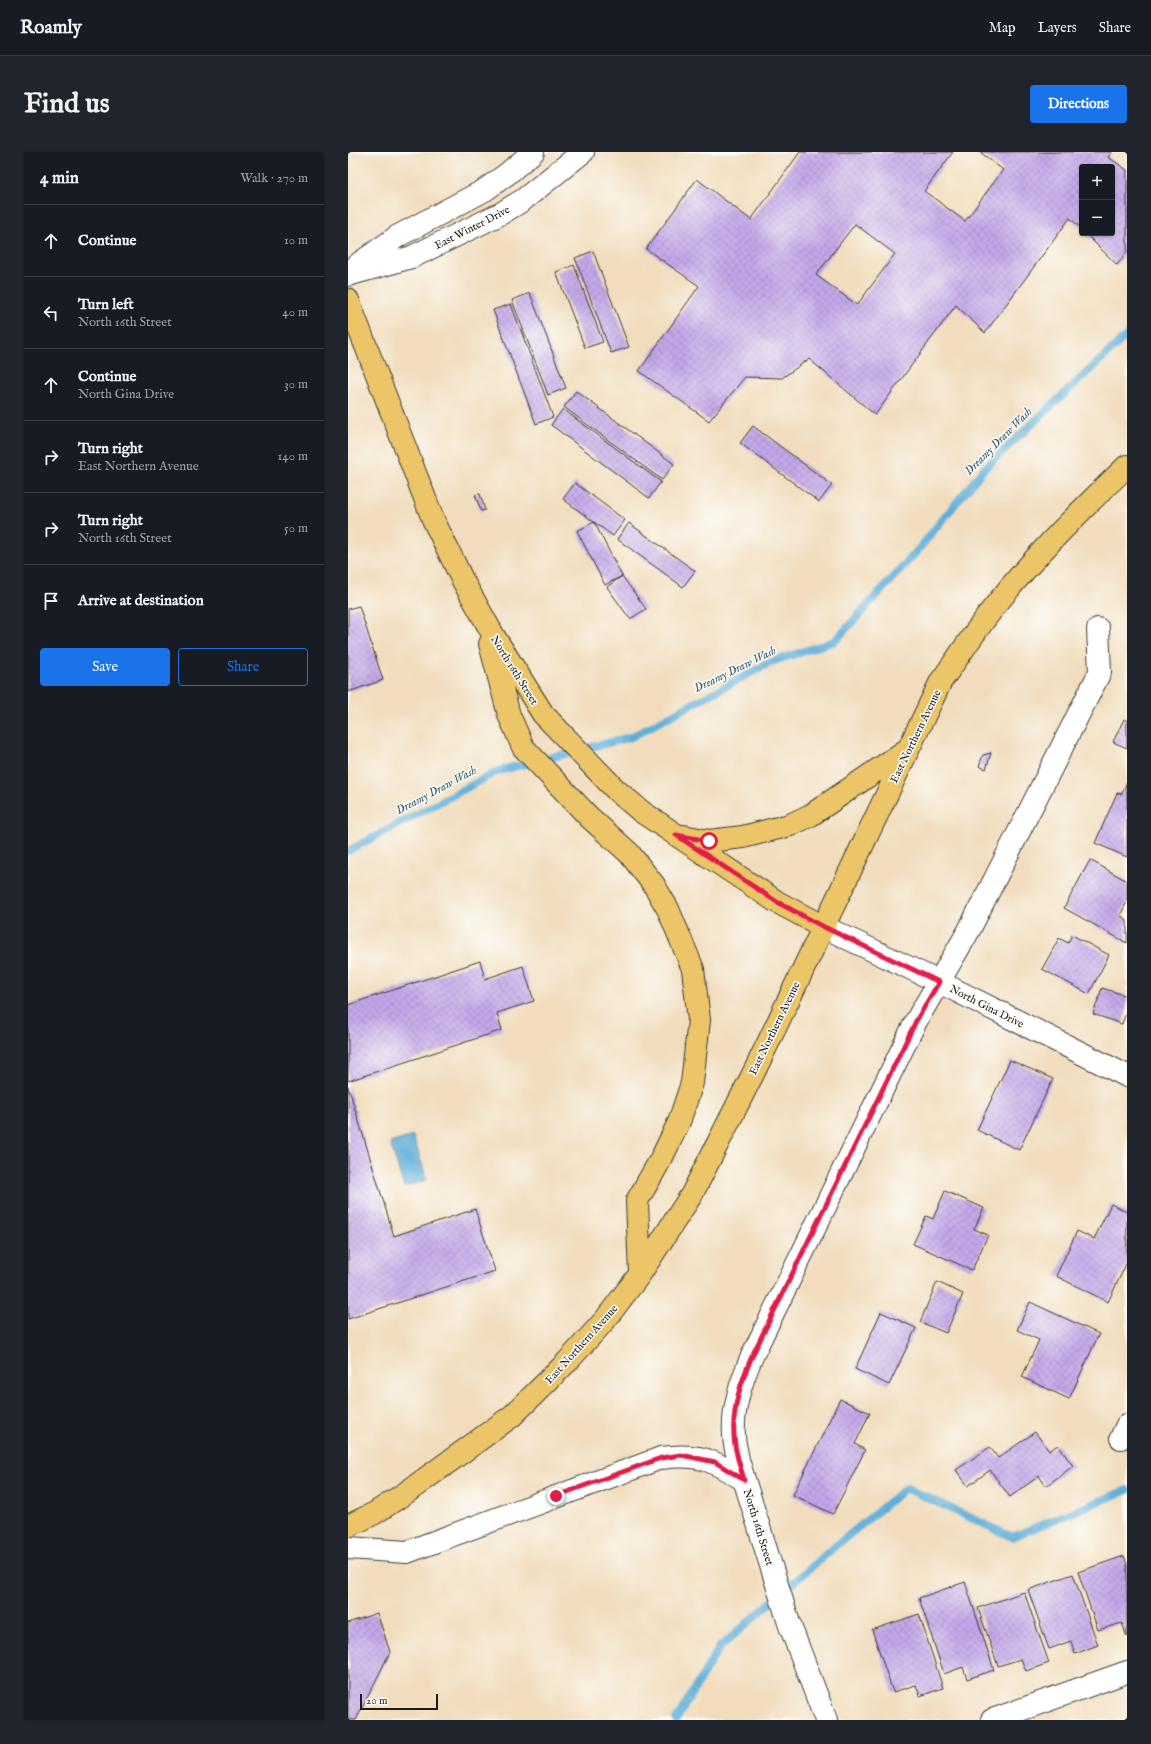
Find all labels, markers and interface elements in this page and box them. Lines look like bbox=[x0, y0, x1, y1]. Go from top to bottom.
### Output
text: Roamly bbox=[20, 16, 82, 40]
text: Map bbox=[989, 19, 1016, 37]
text: Layers bbox=[1038, 19, 1077, 37]
text: Share bbox=[1099, 19, 1131, 37]
button: Directions bbox=[1030, 85, 1127, 123]
text: Find us bbox=[24, 87, 110, 122]
map controls bbox=[1079, 164, 1115, 236]
button: + bbox=[1079, 164, 1115, 200]
text: 4 min bbox=[40, 168, 79, 189]
text: Walk · 270 m bbox=[240, 170, 308, 187]
button: − bbox=[1079, 200, 1115, 236]
street label: East Winter Drive bbox=[432, 203, 512, 253]
icon: ahead bbox=[40, 230, 62, 252]
text: Continue bbox=[78, 231, 136, 250]
text: 10 m bbox=[284, 232, 308, 249]
text: Turn left bbox=[78, 295, 134, 314]
icon: left bbox=[40, 302, 62, 324]
text: 40 m bbox=[282, 304, 308, 321]
text: North 16th Street bbox=[78, 314, 172, 331]
text: Continue bbox=[78, 367, 136, 386]
icon: ahead bbox=[40, 374, 62, 396]
text: 30 m bbox=[284, 376, 308, 393]
text: North Gina Drive bbox=[78, 386, 174, 403]
water label: Dreamy Draw Wash bbox=[961, 404, 1035, 478]
text: Turn right bbox=[78, 439, 143, 458]
icon: right bbox=[40, 446, 62, 468]
text: 140 m bbox=[278, 448, 308, 465]
text: East Northern Avenue bbox=[78, 458, 199, 475]
text: Turn right bbox=[78, 511, 143, 530]
icon: right bbox=[40, 518, 62, 540]
text: 50 m bbox=[284, 520, 308, 537]
text: North 16th Street bbox=[78, 530, 172, 547]
icon: arrive bbox=[40, 590, 62, 612]
text: Arrive at destination bbox=[78, 591, 204, 610]
street label: North 16th Street bbox=[487, 633, 541, 708]
water label: Dreamy Draw Wash bbox=[692, 643, 779, 696]
button: Save bbox=[40, 648, 170, 686]
button: Share bbox=[178, 648, 308, 686]
street label: East Northern Avenue bbox=[887, 687, 945, 785]
water label: Dreamy Draw Wash bbox=[393, 763, 479, 818]
route start bbox=[700, 832, 718, 850]
street label: East Northern Avenue bbox=[746, 979, 804, 1077]
street label: North Gina Drive bbox=[947, 982, 1026, 1032]
street label: East Northern Avenue bbox=[542, 1302, 621, 1387]
route end bbox=[547, 1487, 565, 1505]
street label: North 16th Street bbox=[740, 1487, 776, 1567]
scale bar bbox=[360, 1692, 438, 1711]
text: 20 m bbox=[366, 1694, 387, 1708]

